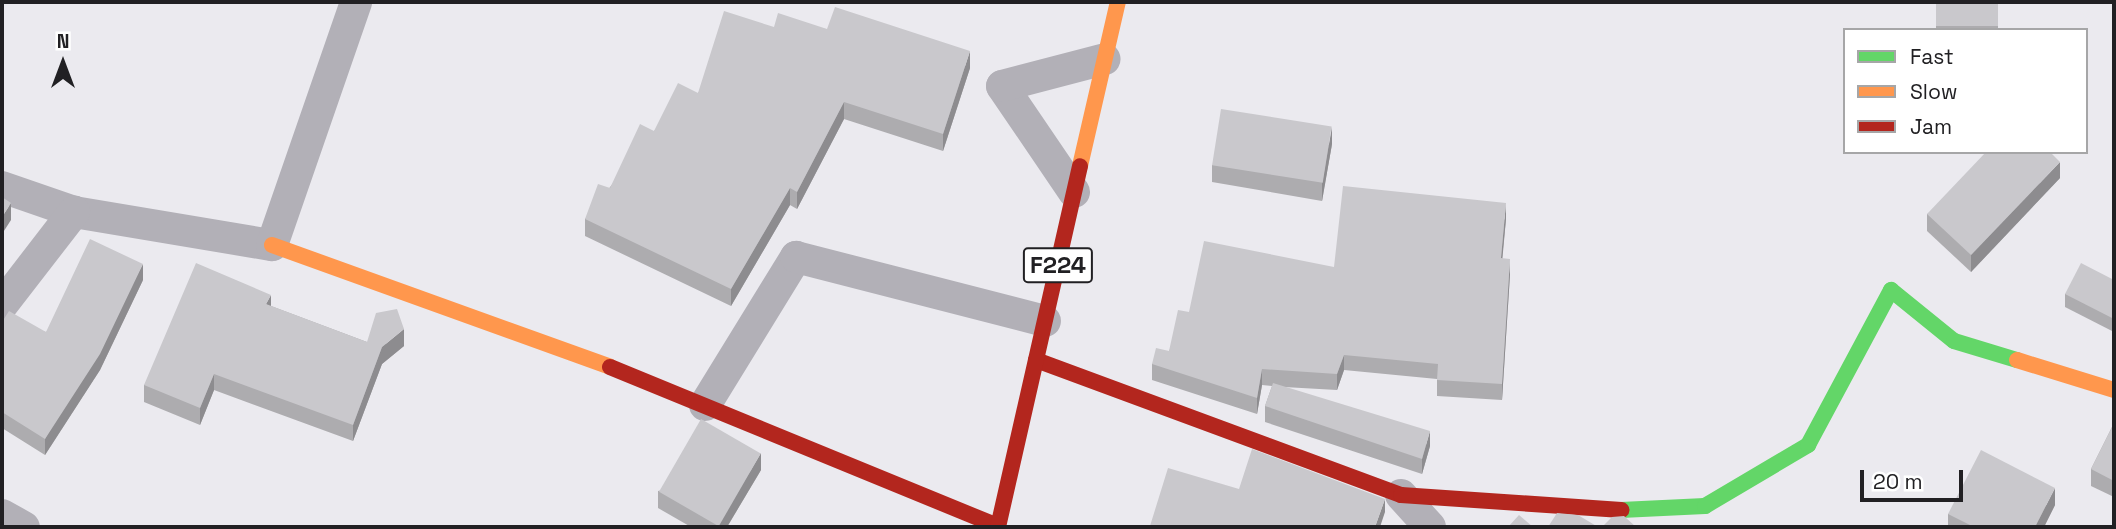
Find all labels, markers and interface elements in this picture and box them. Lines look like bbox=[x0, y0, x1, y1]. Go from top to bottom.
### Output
north arrow bbox=[28, 28, 98, 98]
legend bbox=[1843, 28, 2088, 154]
text: N bbox=[57, 29, 69, 54]
text: Fast bbox=[1910, 43, 1954, 70]
text: Slow bbox=[1910, 78, 1958, 105]
text: Jam bbox=[1910, 113, 1952, 140]
road number: F224 bbox=[1021, 244, 1095, 286]
scale bar bbox=[1864, 456, 1967, 500]
text: 20 m bbox=[1873, 468, 1923, 495]

